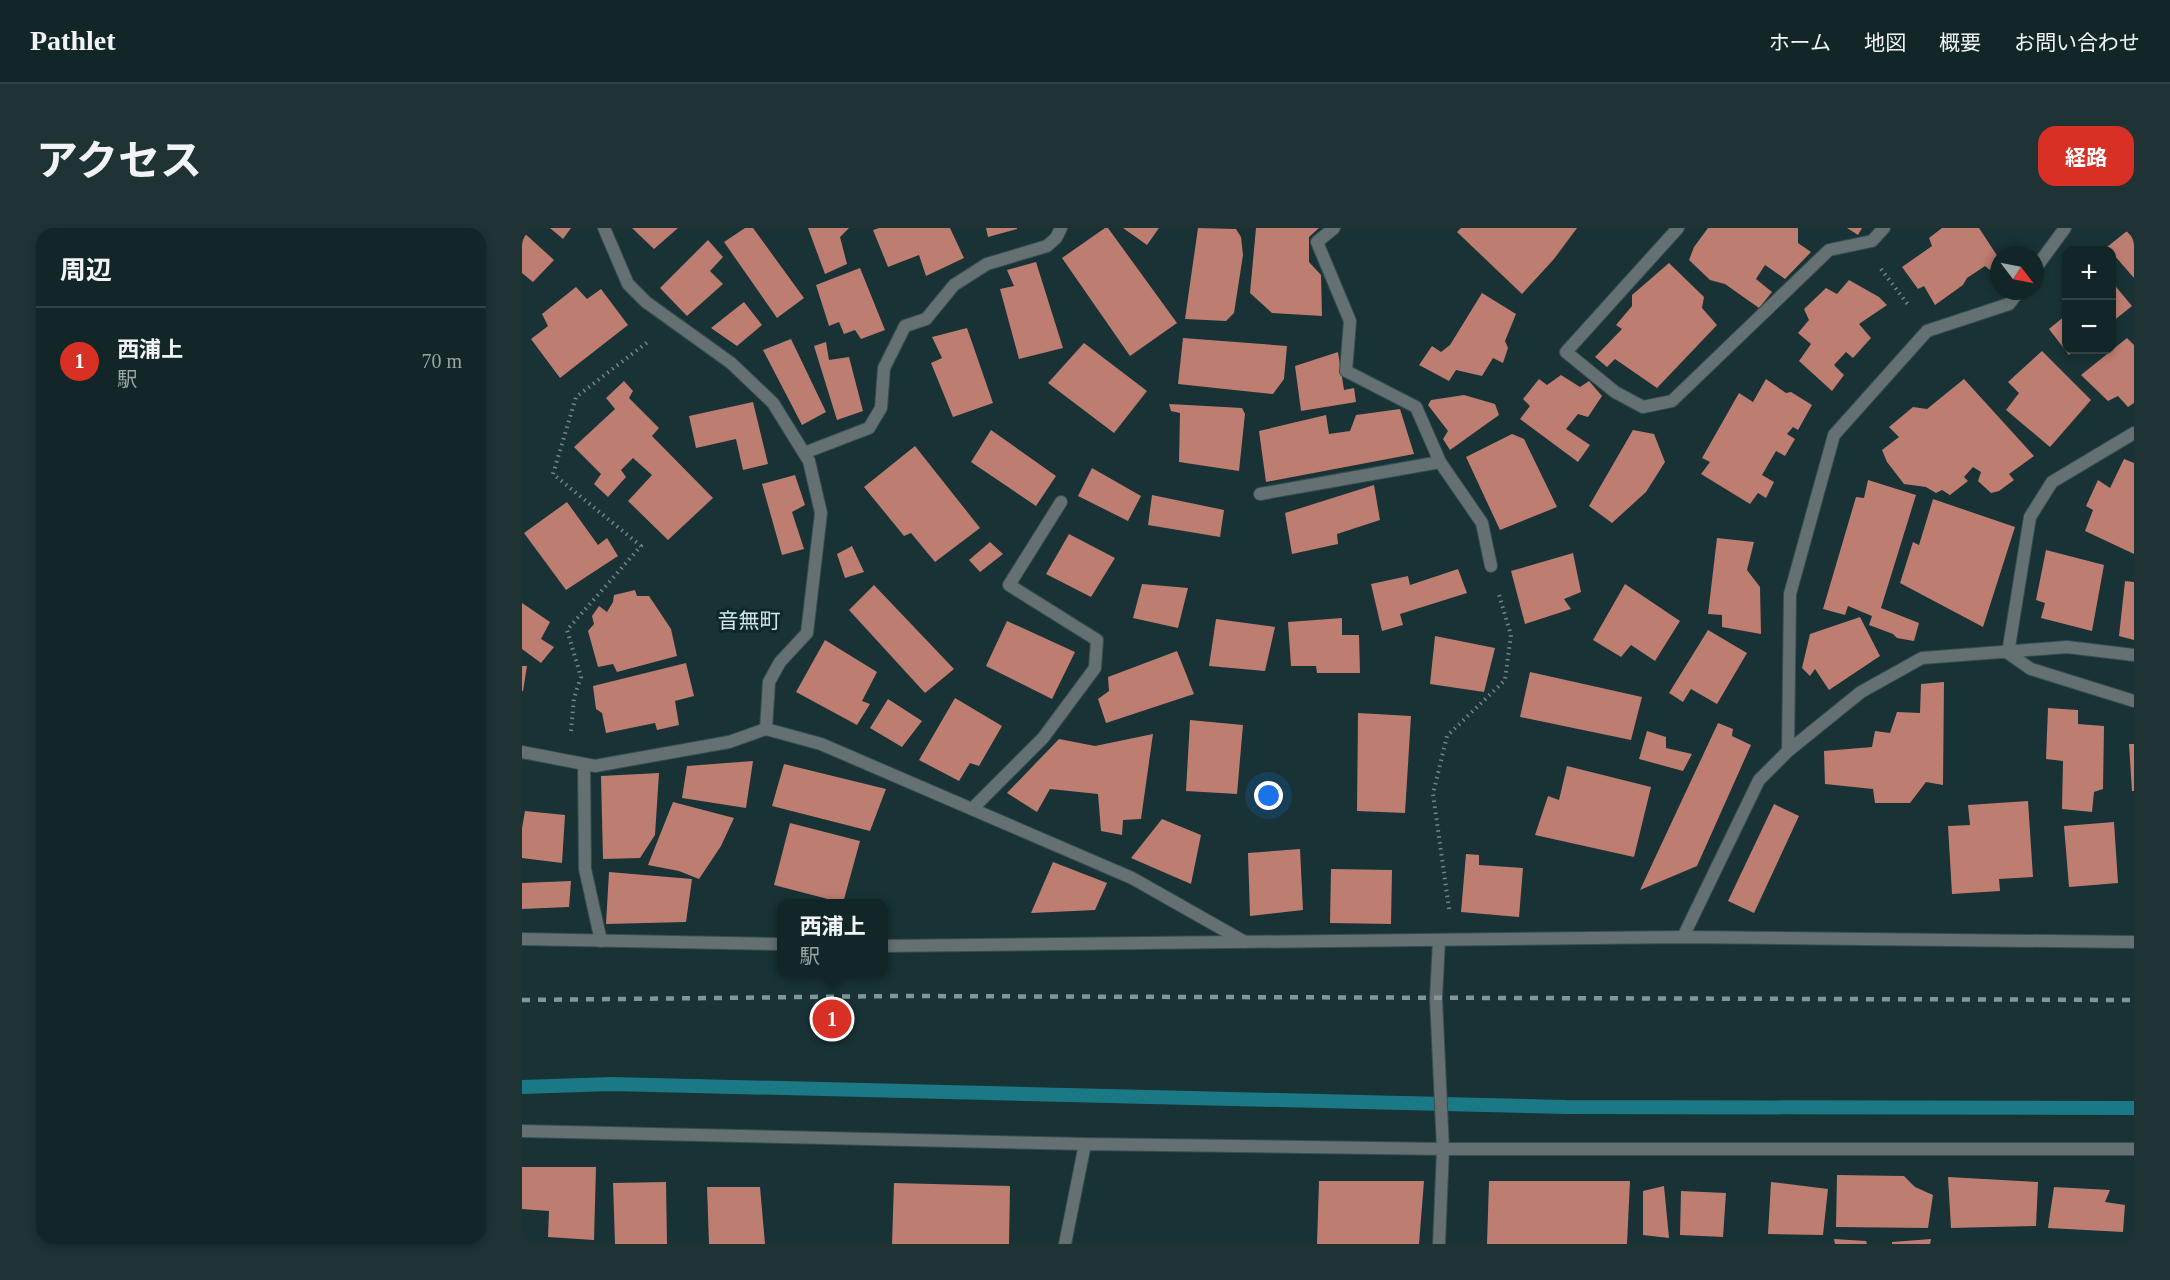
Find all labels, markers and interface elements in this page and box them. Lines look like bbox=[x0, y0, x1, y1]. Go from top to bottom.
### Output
text: Pathlet bbox=[30, 25, 116, 56]
text: ホーム bbox=[1769, 31, 1831, 55]
text: 地図 bbox=[1864, 31, 1906, 55]
text: 概要 bbox=[1939, 31, 1981, 55]
text: お問い合わせ bbox=[2014, 31, 2140, 55]
button: 経路 bbox=[2038, 126, 2134, 186]
text: アクセス bbox=[36, 138, 202, 184]
north arrow bbox=[1990, 246, 2044, 300]
map controls bbox=[2062, 246, 2116, 354]
button: + bbox=[2062, 246, 2116, 300]
text: 周辺 bbox=[60, 256, 112, 285]
button: − bbox=[2062, 300, 2116, 354]
text: 西浦上 bbox=[117, 337, 183, 362]
text: 1 bbox=[75, 350, 85, 372]
text: 70 m bbox=[421, 350, 462, 372]
text: 駅 bbox=[117, 368, 137, 390]
district label: 音無町 bbox=[718, 609, 781, 633]
your location bbox=[1254, 781, 1283, 810]
popup bbox=[777, 899, 888, 977]
text: 西浦上 bbox=[799, 914, 866, 939]
text: 駅 bbox=[799, 945, 819, 967]
pin: 1 bbox=[812, 996, 852, 1042]

